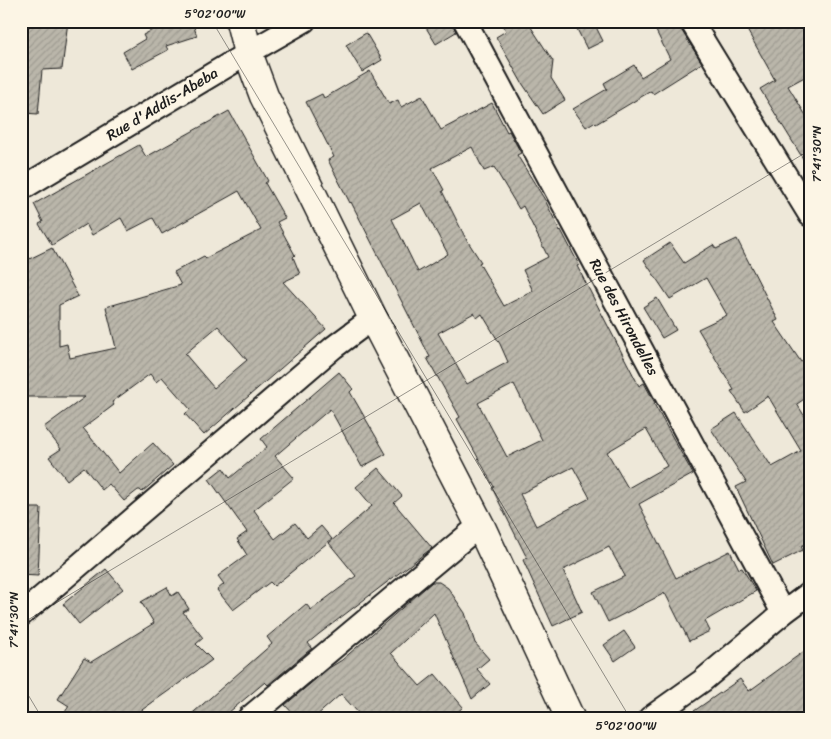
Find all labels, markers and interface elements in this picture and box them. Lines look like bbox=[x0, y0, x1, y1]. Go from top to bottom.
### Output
text: 5°02'00"W bbox=[185, 3, 246, 25]
street label: Rue d'Addis-Abeba bbox=[101, 60, 224, 148]
text: 7°41'30"N bbox=[806, 125, 828, 182]
street label: Rue des Hirondelles bbox=[582, 254, 666, 380]
text: 7°41'30"N bbox=[3, 591, 25, 648]
text: 5°02'00"W bbox=[596, 715, 657, 737]

